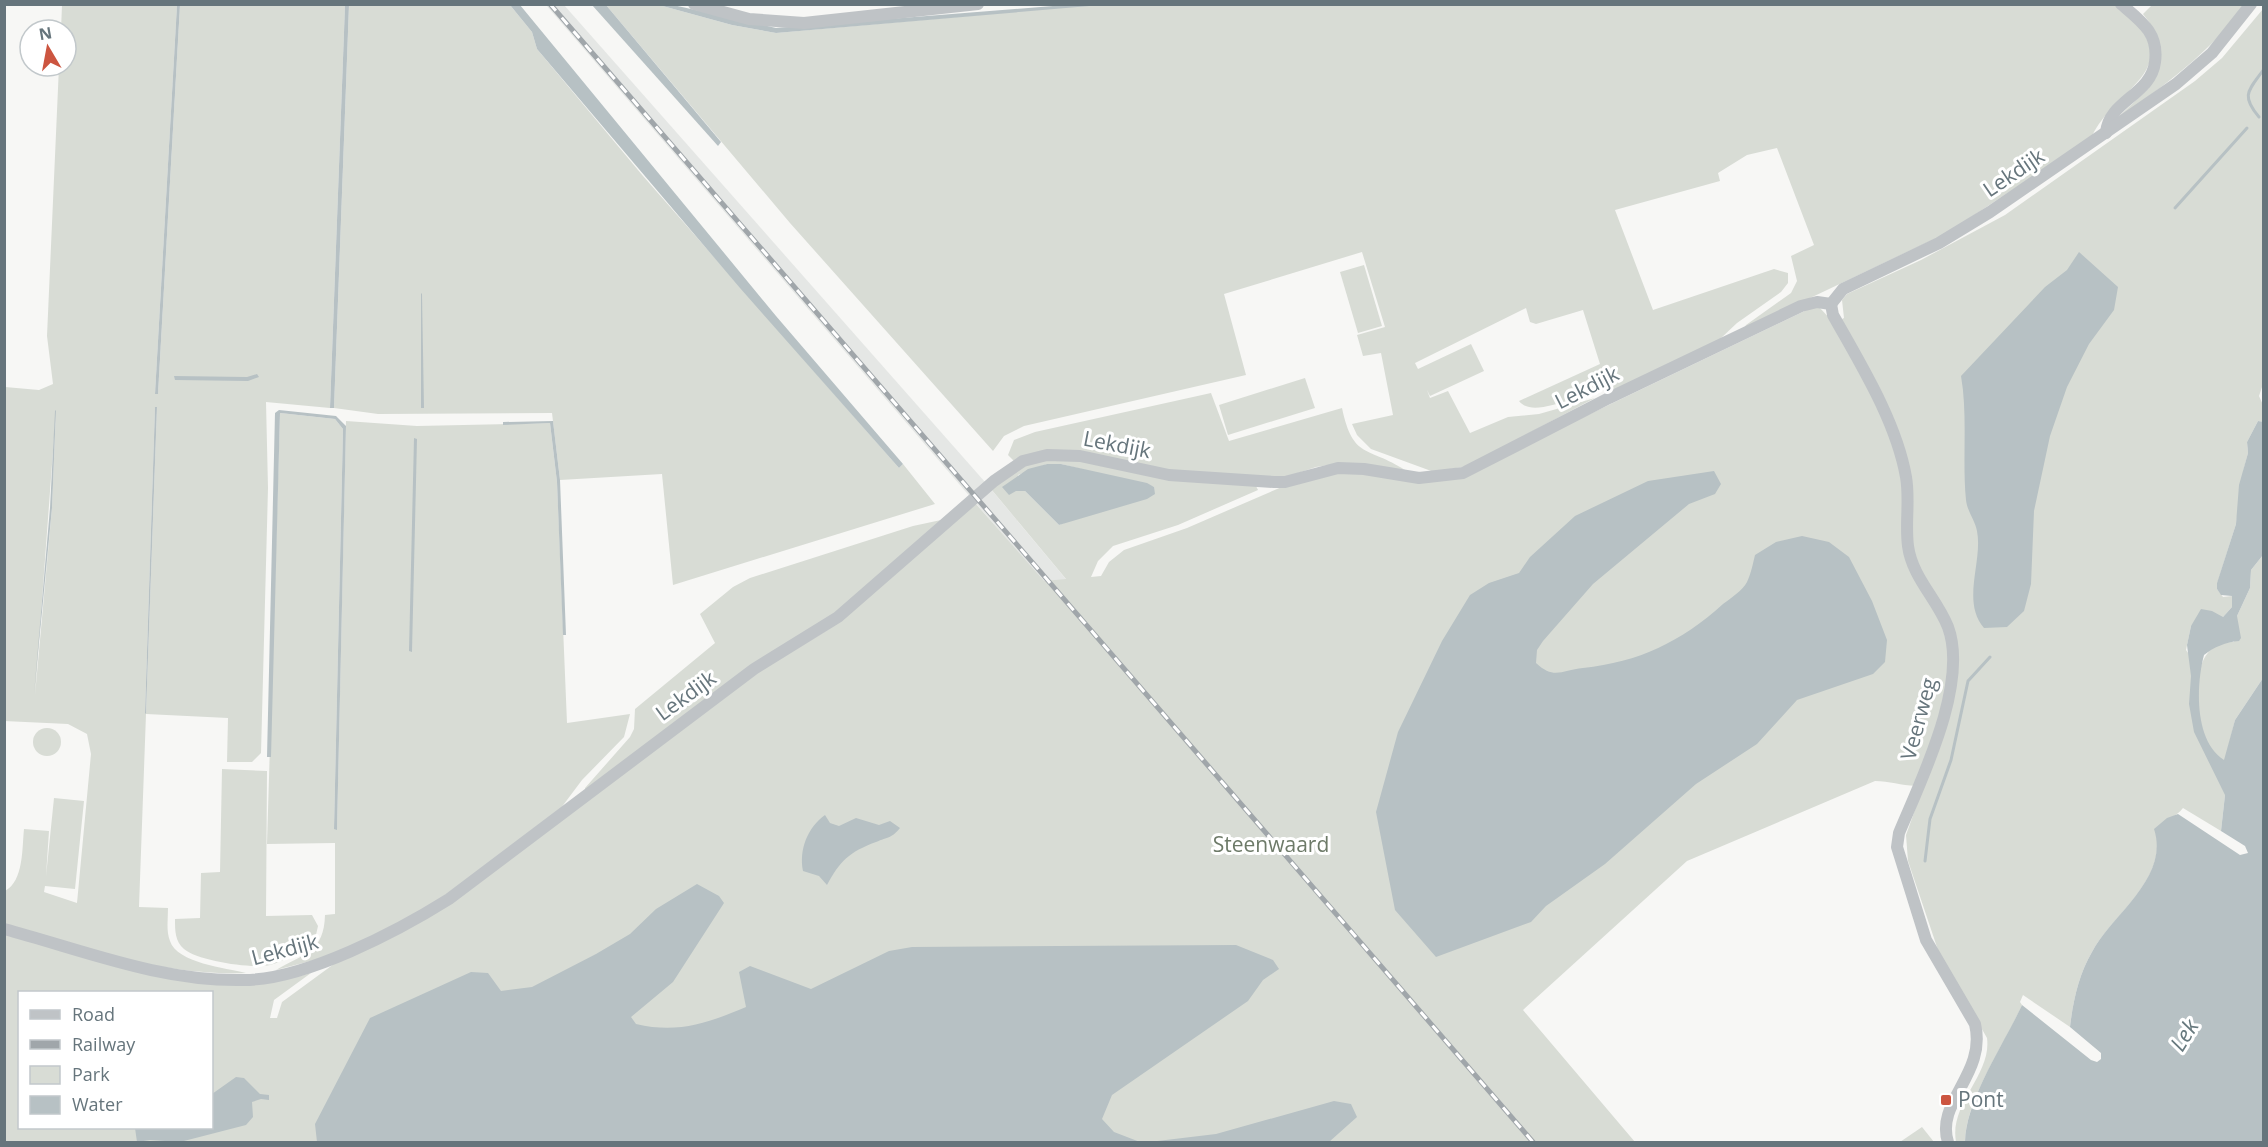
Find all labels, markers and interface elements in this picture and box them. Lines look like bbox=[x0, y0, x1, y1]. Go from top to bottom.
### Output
north arrow bbox=[18, 18, 78, 78]
text: N bbox=[37, 21, 54, 45]
street label: Lekdijk bbox=[1977, 141, 2050, 203]
street label: Lekdijk bbox=[1550, 359, 1623, 415]
street label: Lekdijk bbox=[1081, 424, 1153, 464]
street label: Lekdijk bbox=[650, 664, 721, 727]
street label: Veerweg bbox=[1894, 674, 1942, 763]
park label: Steenwaard bbox=[1213, 830, 1329, 858]
street label: Lekdijk bbox=[248, 927, 321, 971]
legend bbox=[18, 991, 213, 1129]
text: Road bbox=[72, 1002, 115, 1026]
water label: Lek bbox=[2162, 1012, 2205, 1056]
text: Railway bbox=[72, 1032, 136, 1056]
text: Park bbox=[72, 1062, 110, 1086]
place label: Pont bbox=[1958, 1085, 2004, 1113]
text: Water bbox=[72, 1092, 123, 1116]
marker: Pont bbox=[1939, 1093, 1953, 1107]

